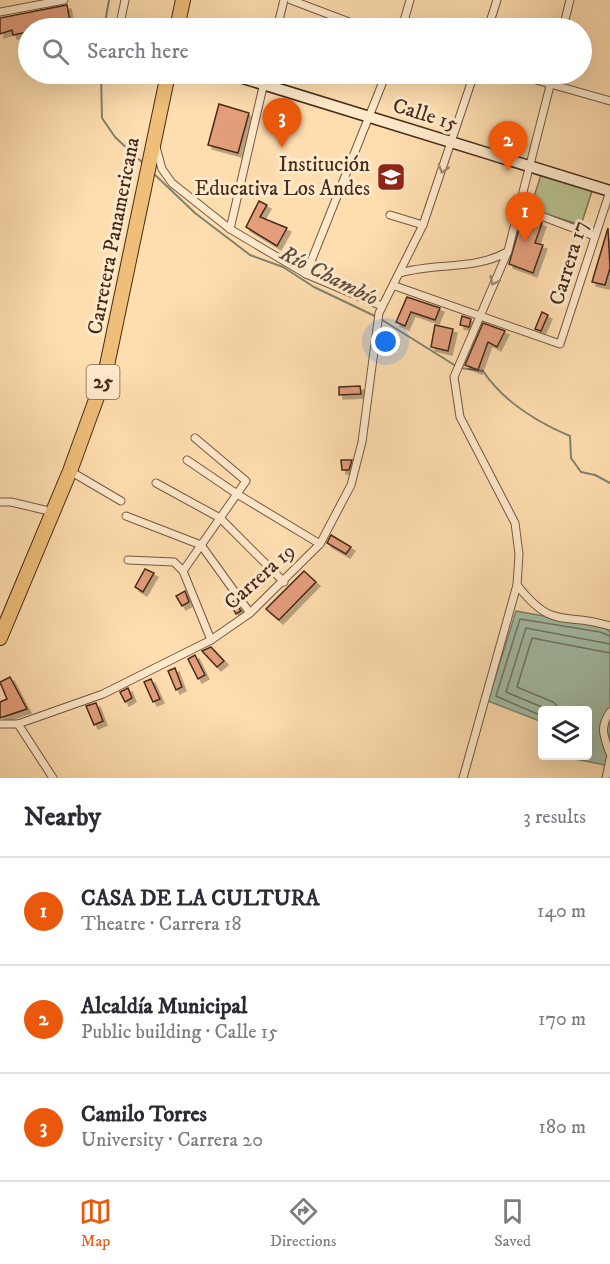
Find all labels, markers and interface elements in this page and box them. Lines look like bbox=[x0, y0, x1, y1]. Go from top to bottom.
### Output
search box bbox=[18, 18, 592, 84]
icon: search bbox=[39, 35, 72, 68]
text: Search here bbox=[87, 38, 189, 65]
street label: Calle 15 bbox=[389, 93, 461, 137]
pin: 3 bbox=[262, 98, 302, 148]
pin: 2 bbox=[488, 122, 528, 171]
street label: Carretera Panamericana bbox=[82, 135, 146, 337]
place label: Institución Educativa Los Andes bbox=[194, 152, 370, 202]
school or university icon: Institución Educativa Los Andes bbox=[375, 161, 407, 193]
one-way arrow bbox=[438, 163, 450, 174]
pin: 1 bbox=[506, 192, 544, 242]
street label: Carrera 17 bbox=[544, 217, 594, 309]
water label: Río Chambío bbox=[274, 239, 383, 312]
one-way arrow bbox=[490, 274, 502, 285]
your location bbox=[371, 327, 400, 356]
road number: 25 bbox=[86, 365, 120, 399]
street label: Carrera 19 bbox=[219, 538, 301, 616]
map controls bbox=[538, 706, 592, 760]
button: layers bbox=[538, 706, 592, 760]
text: Nearby bbox=[24, 801, 101, 834]
text: 3 results bbox=[523, 805, 586, 830]
text: CASA DE LA CULTURA bbox=[81, 885, 319, 912]
text: 1 bbox=[40, 899, 47, 924]
text: 140 m bbox=[537, 899, 586, 924]
text: Theatre · Carrera 18 bbox=[81, 912, 241, 937]
text: Alcaldía Municipal bbox=[81, 993, 247, 1020]
text: 2 bbox=[39, 1007, 48, 1032]
text: 170 m bbox=[538, 1007, 586, 1032]
text: Public building · Calle 15 bbox=[81, 1020, 278, 1045]
text: Camilo Torres bbox=[81, 1101, 207, 1128]
text: 3 bbox=[40, 1115, 47, 1140]
text: 180 m bbox=[539, 1115, 586, 1140]
text: University · Carrera 20 bbox=[81, 1128, 263, 1153]
tab: Map bbox=[79, 1195, 112, 1251]
tab: Directions bbox=[270, 1195, 336, 1251]
tab: Saved bbox=[494, 1195, 531, 1251]

